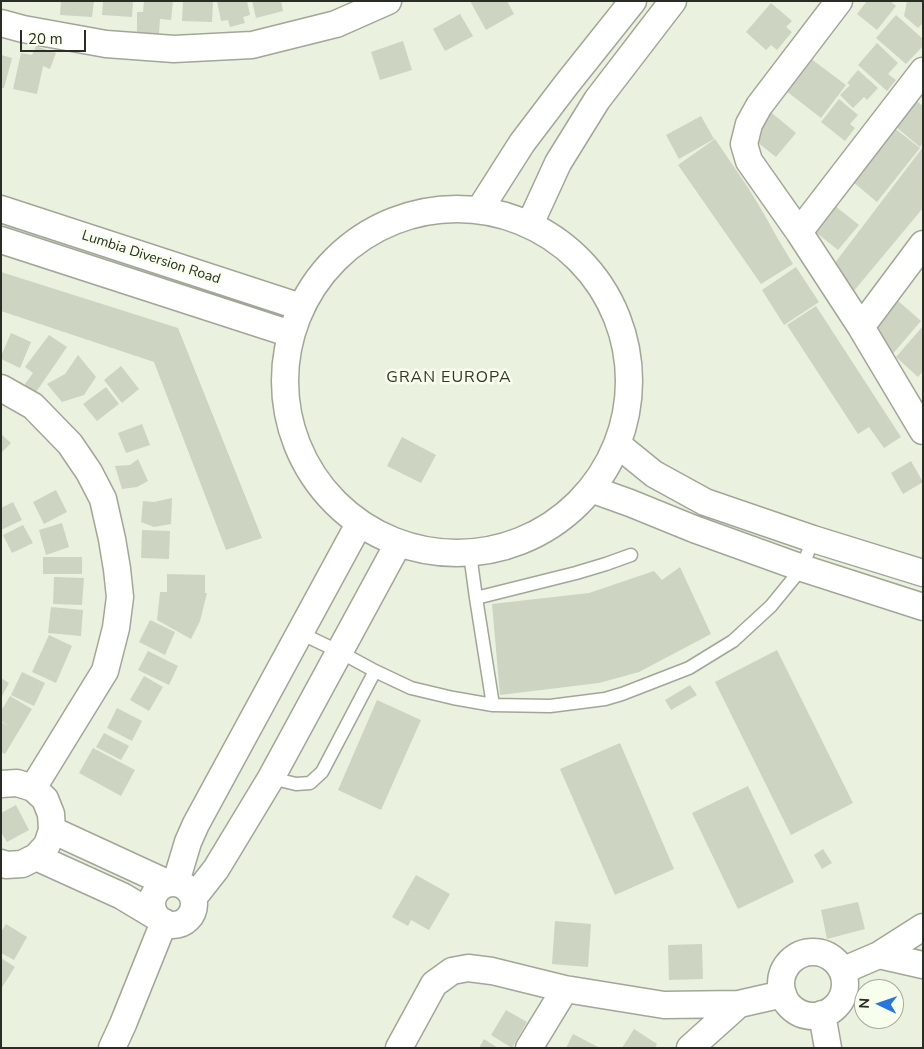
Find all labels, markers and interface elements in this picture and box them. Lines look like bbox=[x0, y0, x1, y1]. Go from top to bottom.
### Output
scale bar bbox=[22, 20, 89, 52]
text: 20 m bbox=[28, 29, 63, 49]
street label: Lumbia Diversion Road bbox=[80, 228, 222, 288]
district label: GRAN EUROPA bbox=[385, 368, 513, 388]
north arrow bbox=[854, 979, 904, 1029]
text: N bbox=[855, 998, 874, 1009]

